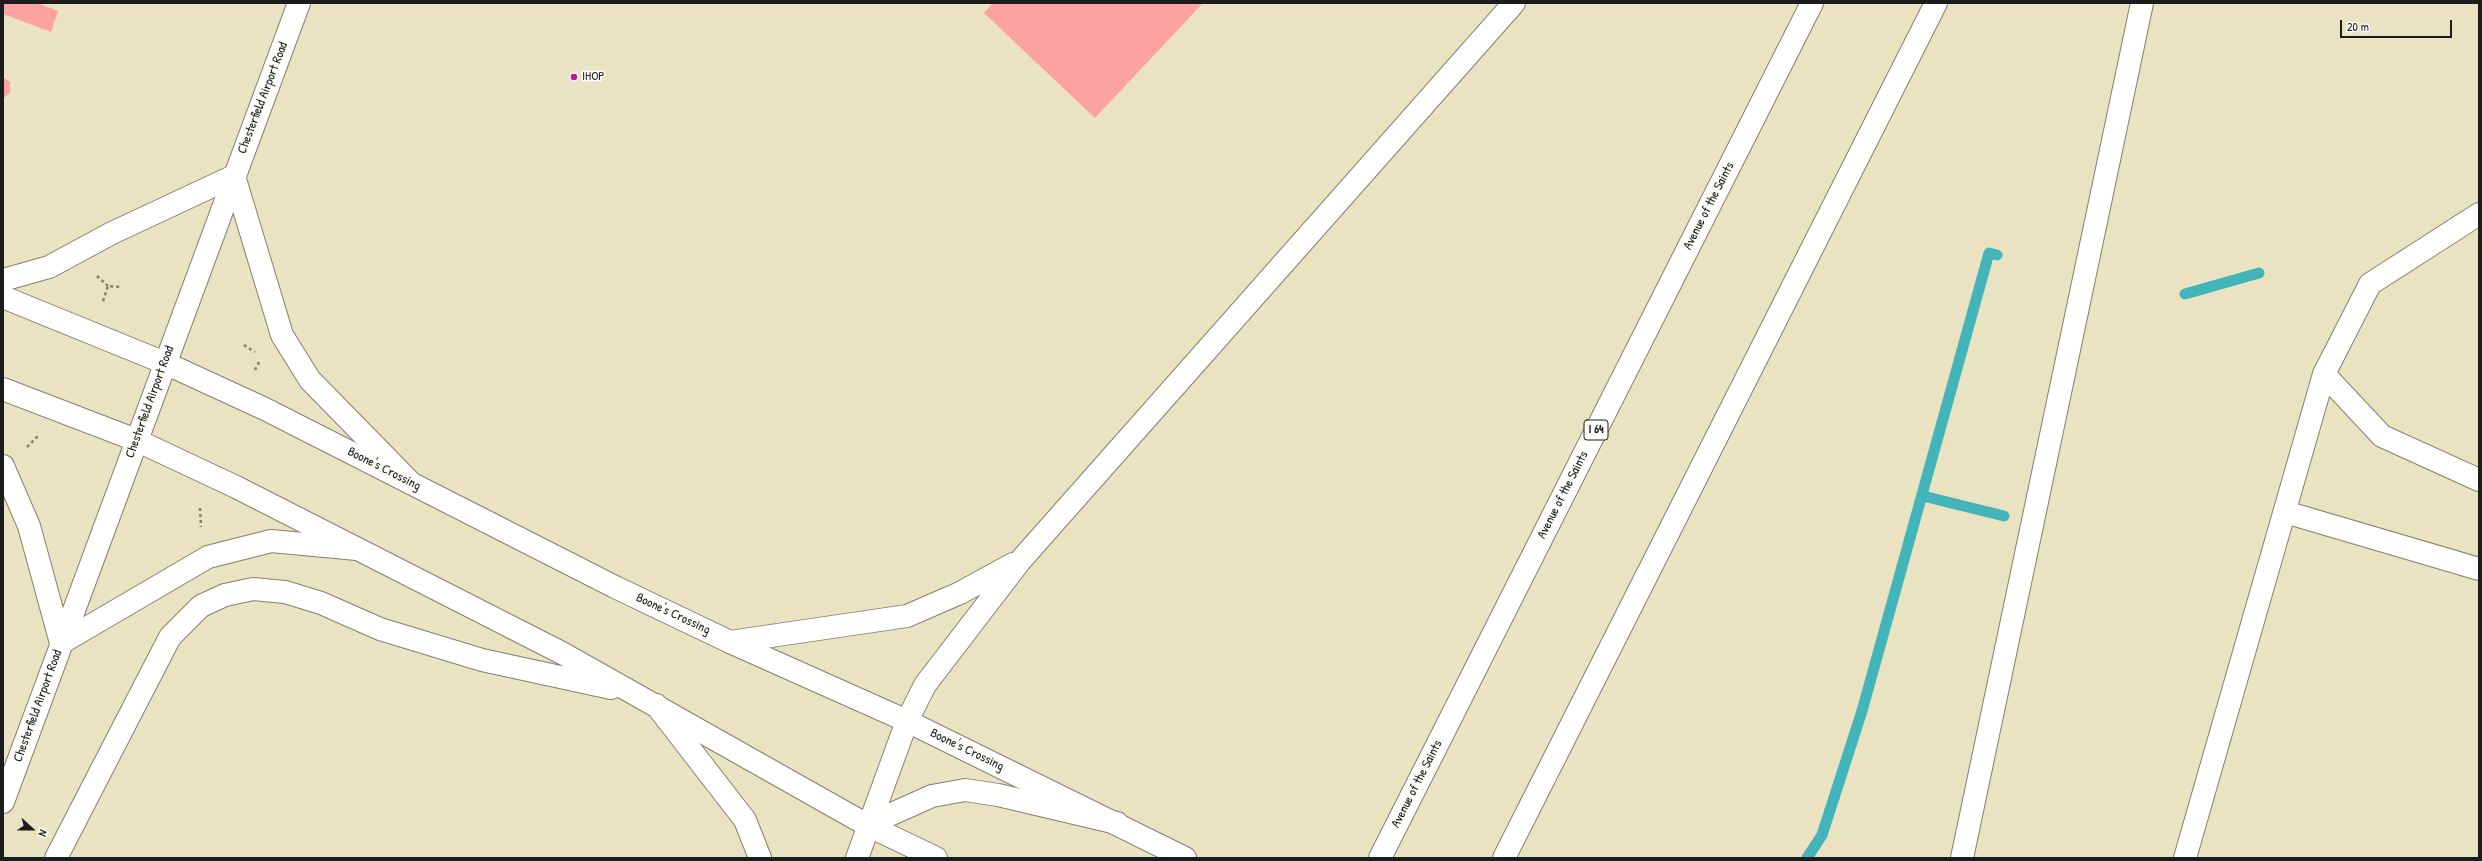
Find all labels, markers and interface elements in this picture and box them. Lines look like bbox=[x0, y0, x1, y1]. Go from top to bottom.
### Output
scale bar bbox=[2342, 12, 2454, 38]
text: 20 m bbox=[2347, 18, 2369, 35]
street label: Chesterfield Airport Road bbox=[235, 40, 291, 156]
place label: IHOP bbox=[582, 69, 605, 85]
marker: IHOP bbox=[569, 72, 579, 82]
street label: Avenue of the Saints bbox=[1680, 160, 1738, 252]
street label: Chesterfield Airport Road bbox=[122, 344, 178, 460]
road number: I 64 bbox=[1584, 420, 1608, 440]
street label: Boone's Crossing bbox=[345, 444, 423, 494]
street label: Avenue of the Saints bbox=[1534, 449, 1592, 541]
street label: Boone's Crossing bbox=[633, 590, 713, 638]
street label: Chesterfield Airport Road bbox=[10, 648, 66, 764]
street label: Boone's Crossing bbox=[928, 725, 1006, 775]
street label: Avenue of the Saints bbox=[1388, 738, 1446, 830]
north arrow bbox=[12, 809, 52, 849]
text: N bbox=[36, 828, 51, 839]

